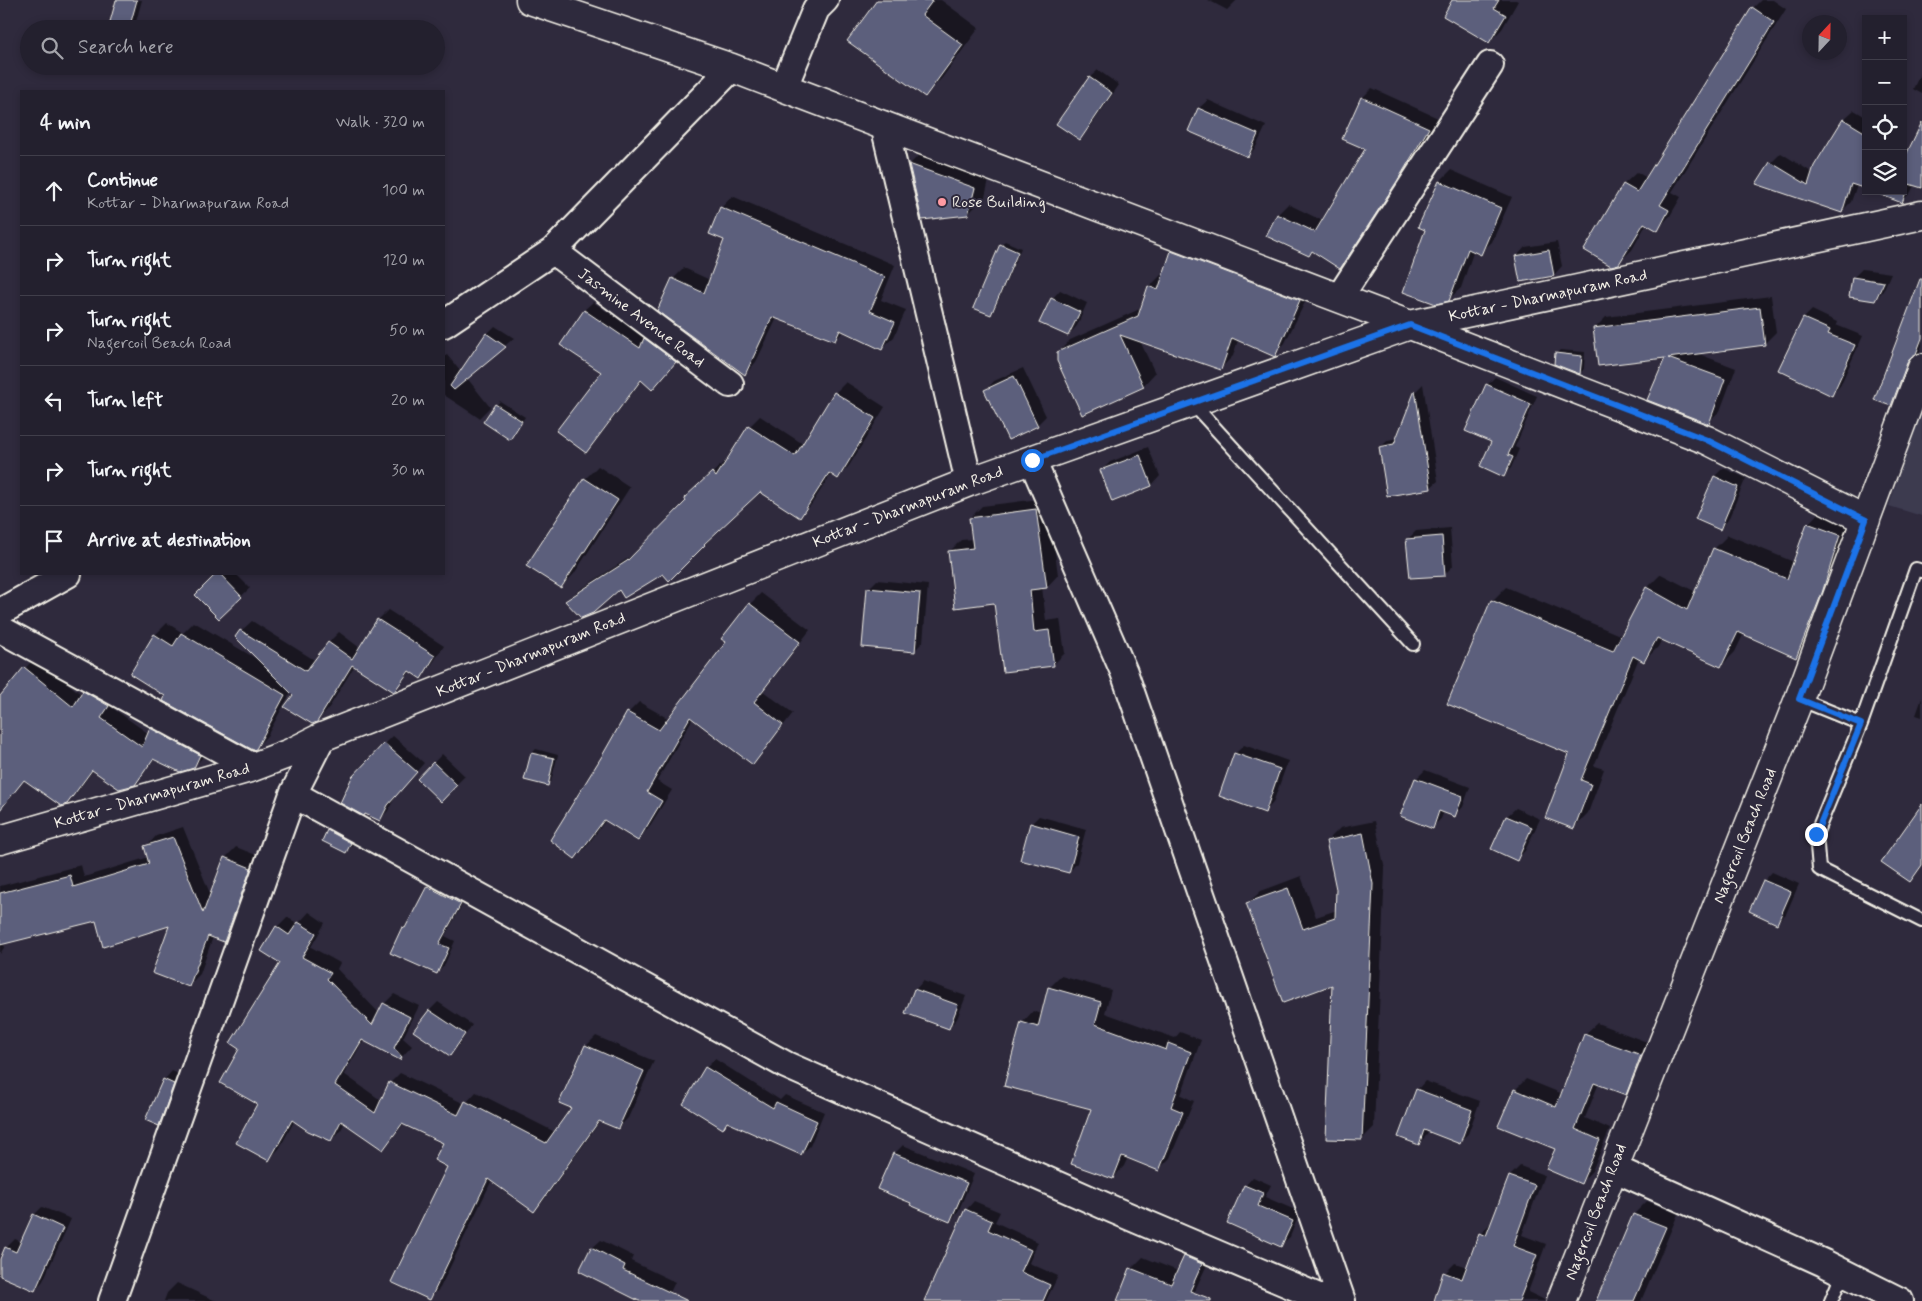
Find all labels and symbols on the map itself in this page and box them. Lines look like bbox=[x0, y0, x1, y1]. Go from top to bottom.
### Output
north arrow bbox=[1802, 15, 1847, 60]
place label: Rose Building bbox=[952, 192, 1046, 213]
marker: Rose Building bbox=[936, 196, 948, 208]
street label: Jasmine Avenue Road bbox=[573, 263, 709, 373]
street label: Kottar - Dharmapuram Road bbox=[1447, 265, 1649, 327]
route start bbox=[1021, 449, 1044, 472]
street label: Kottar - Dharmapuram Road bbox=[810, 461, 1006, 553]
street label: Kottar - Dharmapuram Road bbox=[433, 607, 629, 703]
street label: Kottar - Dharmapuram Road bbox=[52, 758, 252, 834]
street label: Nagercoil Beach Road bbox=[1708, 765, 1783, 907]
route end bbox=[1805, 823, 1828, 846]
street label: Nagercoil Beach Road bbox=[1560, 1141, 1633, 1283]

